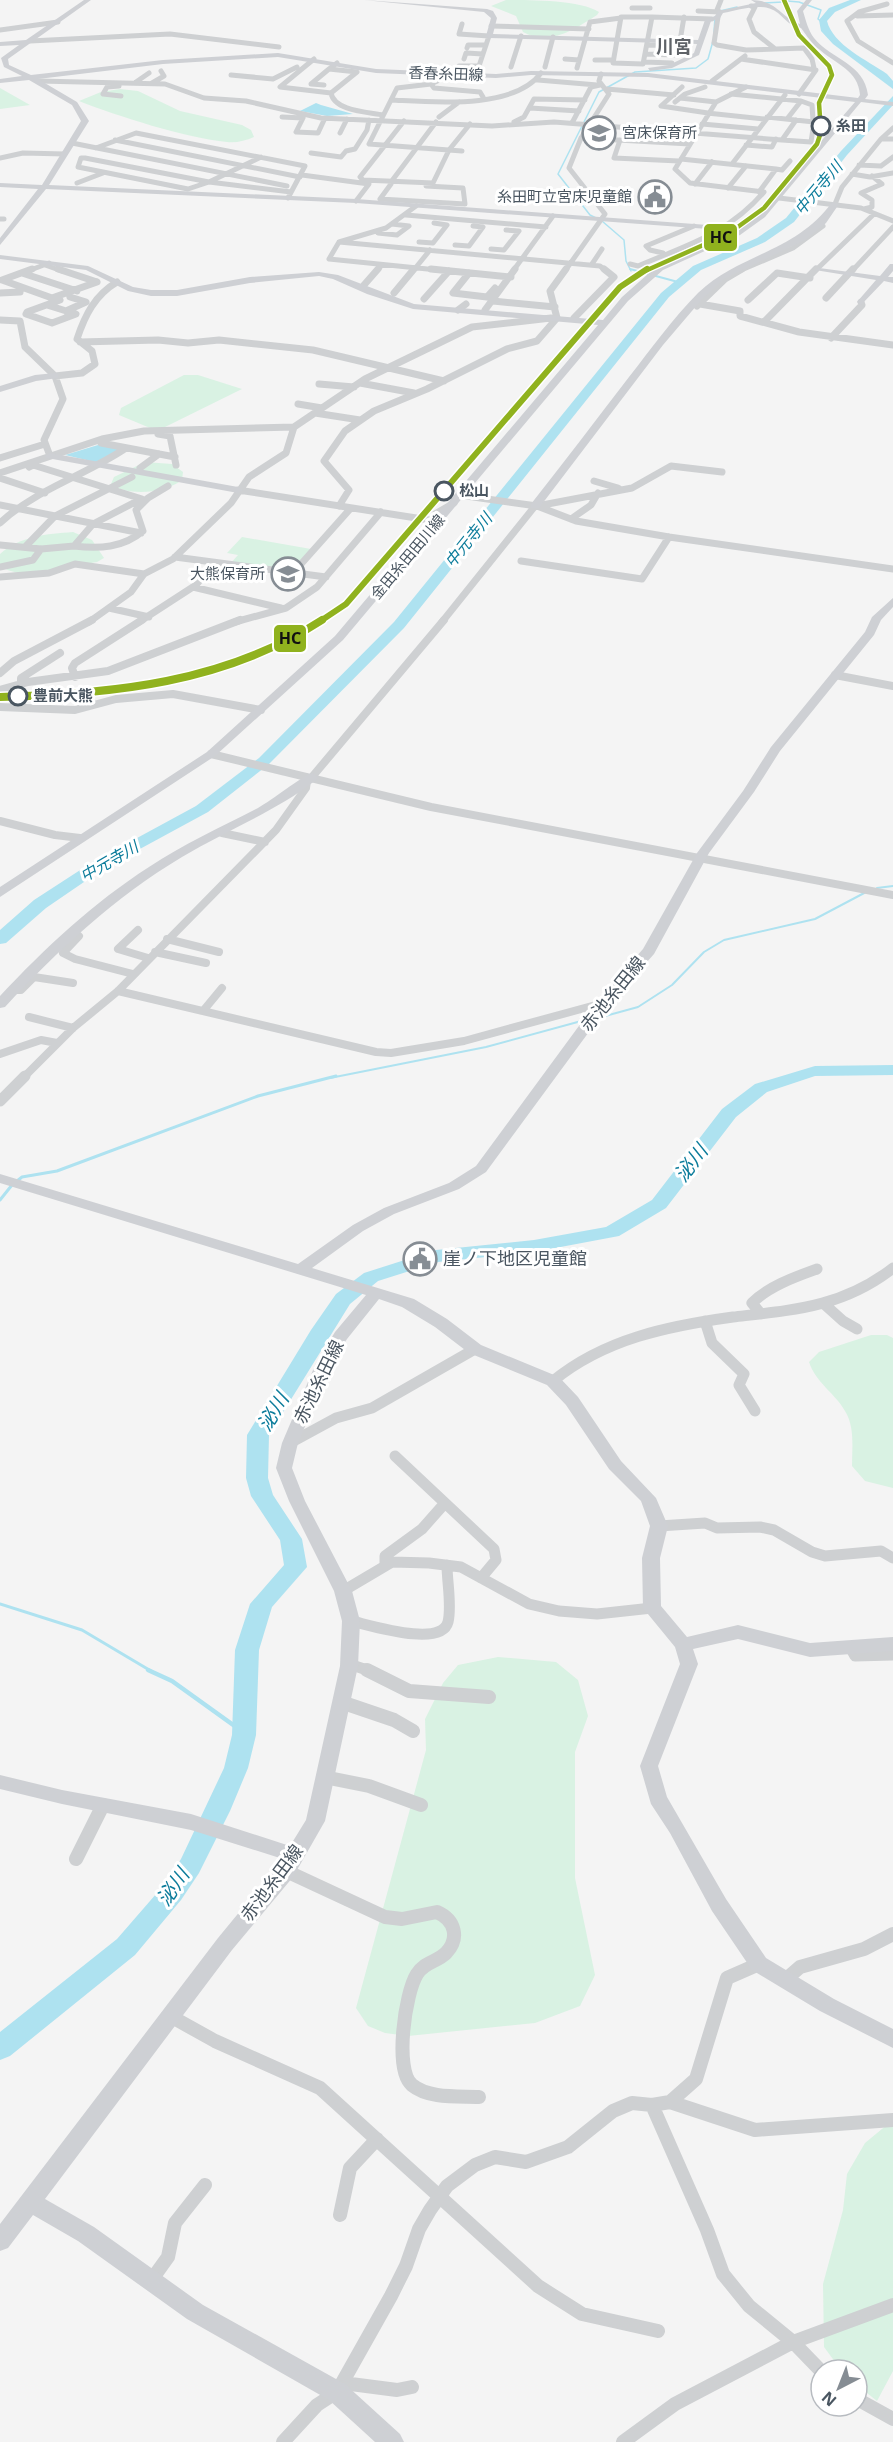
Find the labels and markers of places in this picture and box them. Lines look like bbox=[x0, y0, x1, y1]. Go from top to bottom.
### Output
school or university icon: 宮床保育所 bbox=[581, 115, 617, 151]
place label: 糸田 bbox=[836, 115, 866, 135]
marker: 糸田 bbox=[811, 116, 831, 136]
place label: 宮床保育所 bbox=[622, 122, 697, 142]
public building icon: 糸田町立宮床児童館 bbox=[637, 179, 673, 215]
place label: 糸田町立宮床児童館 bbox=[497, 186, 632, 206]
place label: 松山 bbox=[459, 480, 489, 500]
marker: 松山 bbox=[434, 481, 454, 501]
school or university icon: 大熊保育所 bbox=[270, 556, 306, 592]
place label: 大熊保育所 bbox=[190, 563, 265, 583]
place label: 豊前大熊 bbox=[33, 685, 93, 705]
marker: 豊前大熊 bbox=[8, 686, 28, 706]
public building icon: 崖ノ下地区児童館 bbox=[402, 1241, 438, 1277]
place label: 崖ノ下地区児童館 bbox=[443, 1246, 587, 1270]

